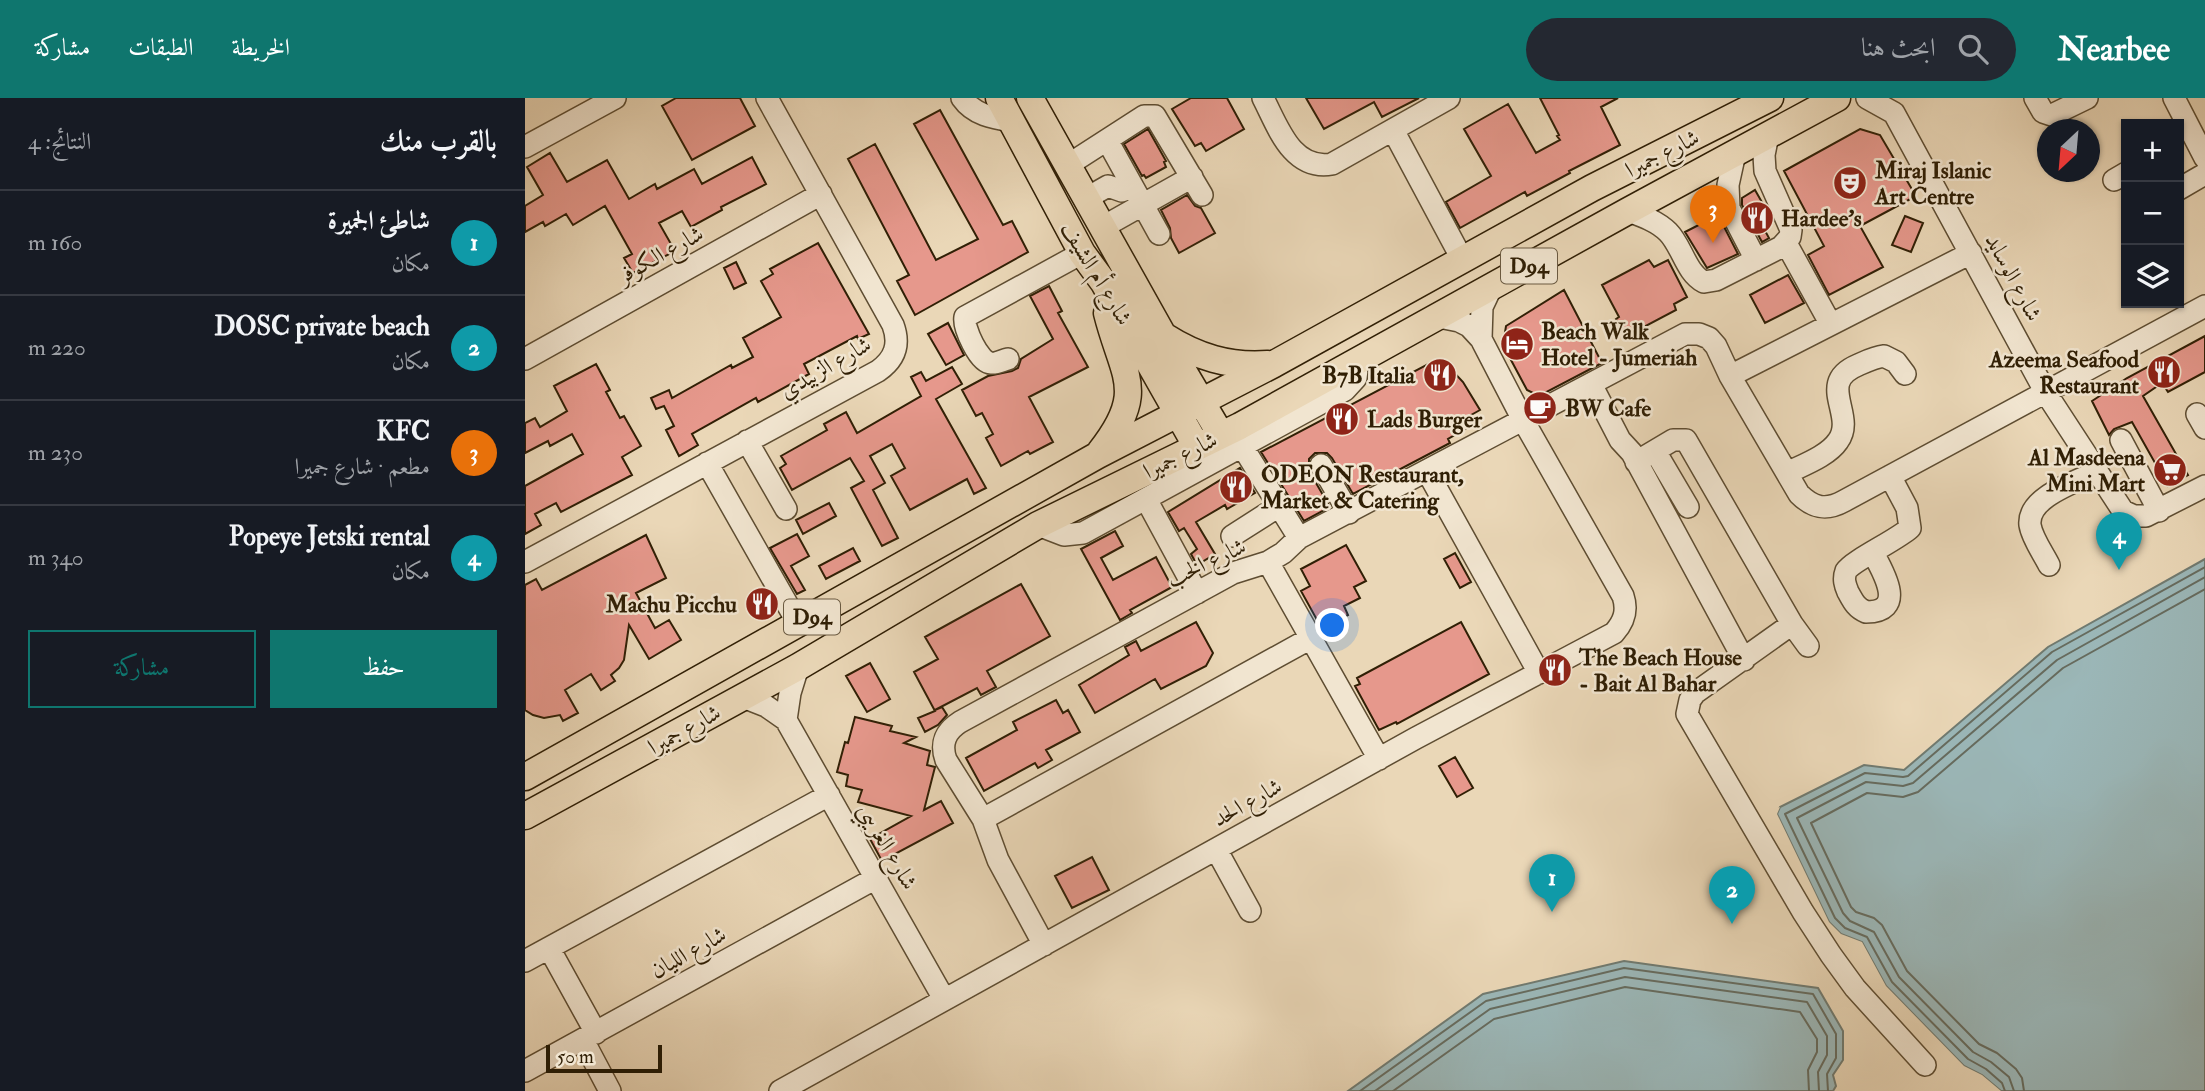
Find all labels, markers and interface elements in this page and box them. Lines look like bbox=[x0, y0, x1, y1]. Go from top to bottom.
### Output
search box bbox=[1526, 18, 2016, 81]
text: Nearbee bbox=[2058, 29, 2170, 70]
icon: search bbox=[1954, 30, 1992, 68]
text: مشاركة bbox=[35, 32, 90, 63]
text: الطبقات bbox=[128, 32, 194, 63]
text: الخريطة bbox=[232, 32, 290, 63]
text: ابحث هنا bbox=[1861, 32, 1936, 64]
north arrow bbox=[2037, 119, 2100, 182]
map controls bbox=[2121, 119, 2184, 308]
button: + bbox=[2121, 119, 2184, 182]
text: بالقرب منك bbox=[380, 123, 497, 160]
street label: شارع جميرا bbox=[1620, 123, 1706, 189]
text: النتائج: 4 bbox=[28, 127, 91, 156]
place label: Miraj Islanic Art Centre bbox=[1874, 156, 1992, 211]
theatre icon: Miraj Islanic Art Centre bbox=[1831, 164, 1869, 202]
button: − bbox=[2121, 182, 2184, 245]
pin: 3 bbox=[1690, 185, 1736, 243]
restaurant icon: Hardee's bbox=[1738, 199, 1776, 237]
place label: Hardee's bbox=[1781, 204, 1862, 233]
text: شاطئ الجميرة bbox=[327, 205, 430, 237]
street label: شارع أم الشيف bbox=[1050, 215, 1141, 333]
street label: شارع الكوفر bbox=[610, 219, 711, 295]
text: 160 m bbox=[28, 228, 82, 257]
text: 1 bbox=[470, 228, 478, 257]
street label: شارع الوسايد bbox=[1974, 228, 2049, 328]
button: layers bbox=[2121, 245, 2184, 308]
road number: D94 bbox=[1501, 248, 1557, 284]
text: مكان bbox=[391, 249, 430, 278]
text: DOSC private beach bbox=[214, 311, 430, 343]
place label: Beach Walk Hotel - Jumeriah bbox=[1541, 317, 1697, 373]
hotel icon: Beach Walk Hotel - Jumeriah bbox=[1498, 325, 1536, 363]
street label: شارع الزبيدي bbox=[774, 330, 879, 410]
text: 220 m bbox=[28, 333, 86, 362]
text: 2 bbox=[468, 333, 480, 362]
place label: Azeema Seafood Restaurant bbox=[1988, 345, 2140, 400]
text: مكان bbox=[391, 347, 430, 376]
restaurant icon: Azeema Seafood Restaurant bbox=[2145, 353, 2183, 391]
restaurant icon: B7B Italia bbox=[1421, 356, 1459, 394]
place label: B7B Italia bbox=[1322, 361, 1417, 390]
cafe icon: BW Cafe bbox=[1521, 389, 1559, 427]
place label: BW Cafe bbox=[1565, 394, 1652, 423]
restaurant icon: Lads Burger bbox=[1323, 400, 1361, 438]
place label: Lads Burger bbox=[1367, 405, 1483, 435]
text: KFC bbox=[376, 416, 430, 448]
street label: شارع جميرا bbox=[1138, 425, 1224, 490]
text: 230 m bbox=[28, 438, 83, 467]
text: 3 bbox=[470, 438, 478, 467]
place label: Al Masdeena Mini Mart bbox=[2027, 443, 2147, 498]
supermarket icon: Al Masdeena Mini Mart bbox=[2151, 451, 2189, 489]
text: مطعم · شارع جميرا bbox=[295, 452, 430, 481]
place label: ODEON Restaurant, Market & Catering bbox=[1260, 460, 1464, 516]
restaurant icon: ODEON Restaurant, Market & Catering bbox=[1217, 468, 1255, 506]
pin: 4 bbox=[2096, 512, 2142, 570]
text: Popeye Jetski rental bbox=[229, 521, 430, 553]
street label: شارع الخب bbox=[1162, 531, 1253, 598]
text: 340 m bbox=[28, 543, 84, 572]
text: 4 bbox=[468, 543, 480, 572]
text: مكان bbox=[391, 557, 430, 586]
restaurant icon: Machu Picchu bbox=[743, 585, 781, 623]
place label: Machu Picchu bbox=[605, 590, 737, 619]
road number: D94 bbox=[784, 600, 840, 634]
your location bbox=[1315, 608, 1349, 642]
button: مشاركة bbox=[28, 630, 256, 708]
button: حفظ bbox=[270, 630, 497, 708]
place label: The Beach House - Bait Al Bahar bbox=[1578, 643, 1742, 698]
restaurant icon: The Beach House - Bait Al Bahar bbox=[1536, 651, 1574, 689]
street label: شارع جميرا bbox=[643, 698, 728, 766]
street label: شارع الحد bbox=[1207, 772, 1290, 838]
street label: شارع الغريبي bbox=[847, 798, 924, 897]
pin: 1 bbox=[1529, 854, 1575, 912]
pin: 2 bbox=[1709, 866, 1755, 924]
street label: شارع الليان bbox=[645, 920, 734, 989]
scale bar bbox=[546, 1042, 661, 1074]
text: 50 m bbox=[557, 1045, 594, 1069]

